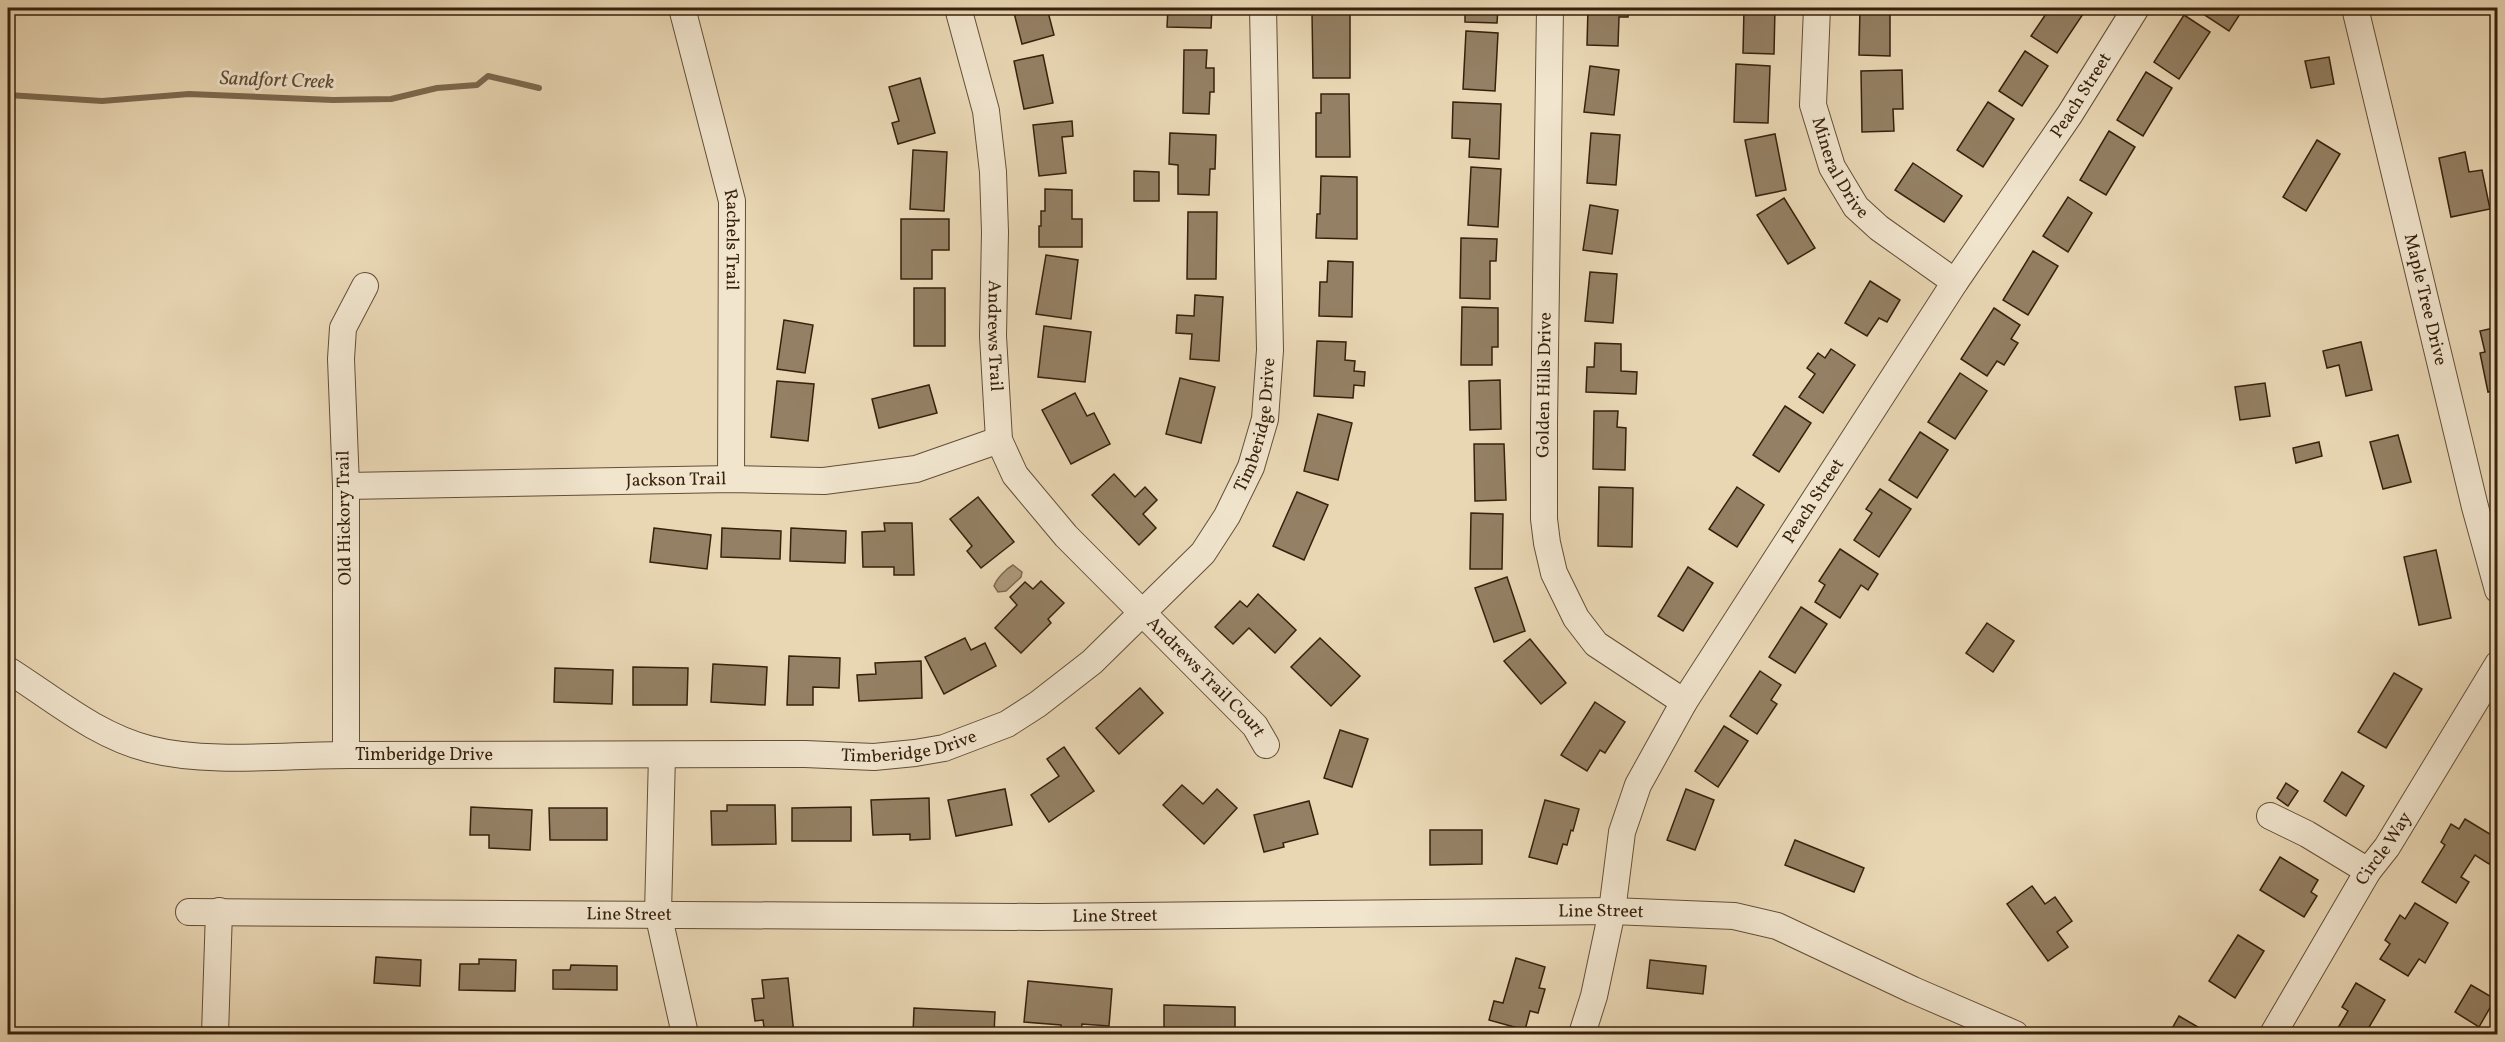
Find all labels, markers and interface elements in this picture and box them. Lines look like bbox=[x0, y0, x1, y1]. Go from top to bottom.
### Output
street label: Peach Street bbox=[2045, 48, 2118, 143]
water label: Sandfort Creek bbox=[219, 65, 335, 97]
street label: Mineral Drive bbox=[1805, 114, 1874, 225]
street label: Rachels Trail bbox=[717, 186, 744, 290]
street label: Maple Tree Drive bbox=[2397, 231, 2453, 368]
street label: Andrews Trail bbox=[980, 280, 1009, 392]
street label: Golden Hills Drive bbox=[1531, 312, 1559, 458]
street label: Timberidge Drive bbox=[1228, 357, 1282, 496]
street label: Old Hickory Trail bbox=[331, 450, 359, 586]
street label: Peach Street bbox=[1777, 454, 1850, 549]
street label: Jackson Trail bbox=[625, 467, 726, 493]
street label: Andrews Trail Court bbox=[1141, 611, 1271, 742]
street label: Timberidge Drive bbox=[840, 724, 980, 770]
street label: Timberidge Drive bbox=[355, 742, 493, 768]
street label: Circle Way bbox=[2350, 807, 2418, 890]
street label: Line Street bbox=[1558, 898, 1644, 925]
street label: Line Street bbox=[586, 902, 672, 927]
street label: Line Street bbox=[1072, 903, 1158, 929]

